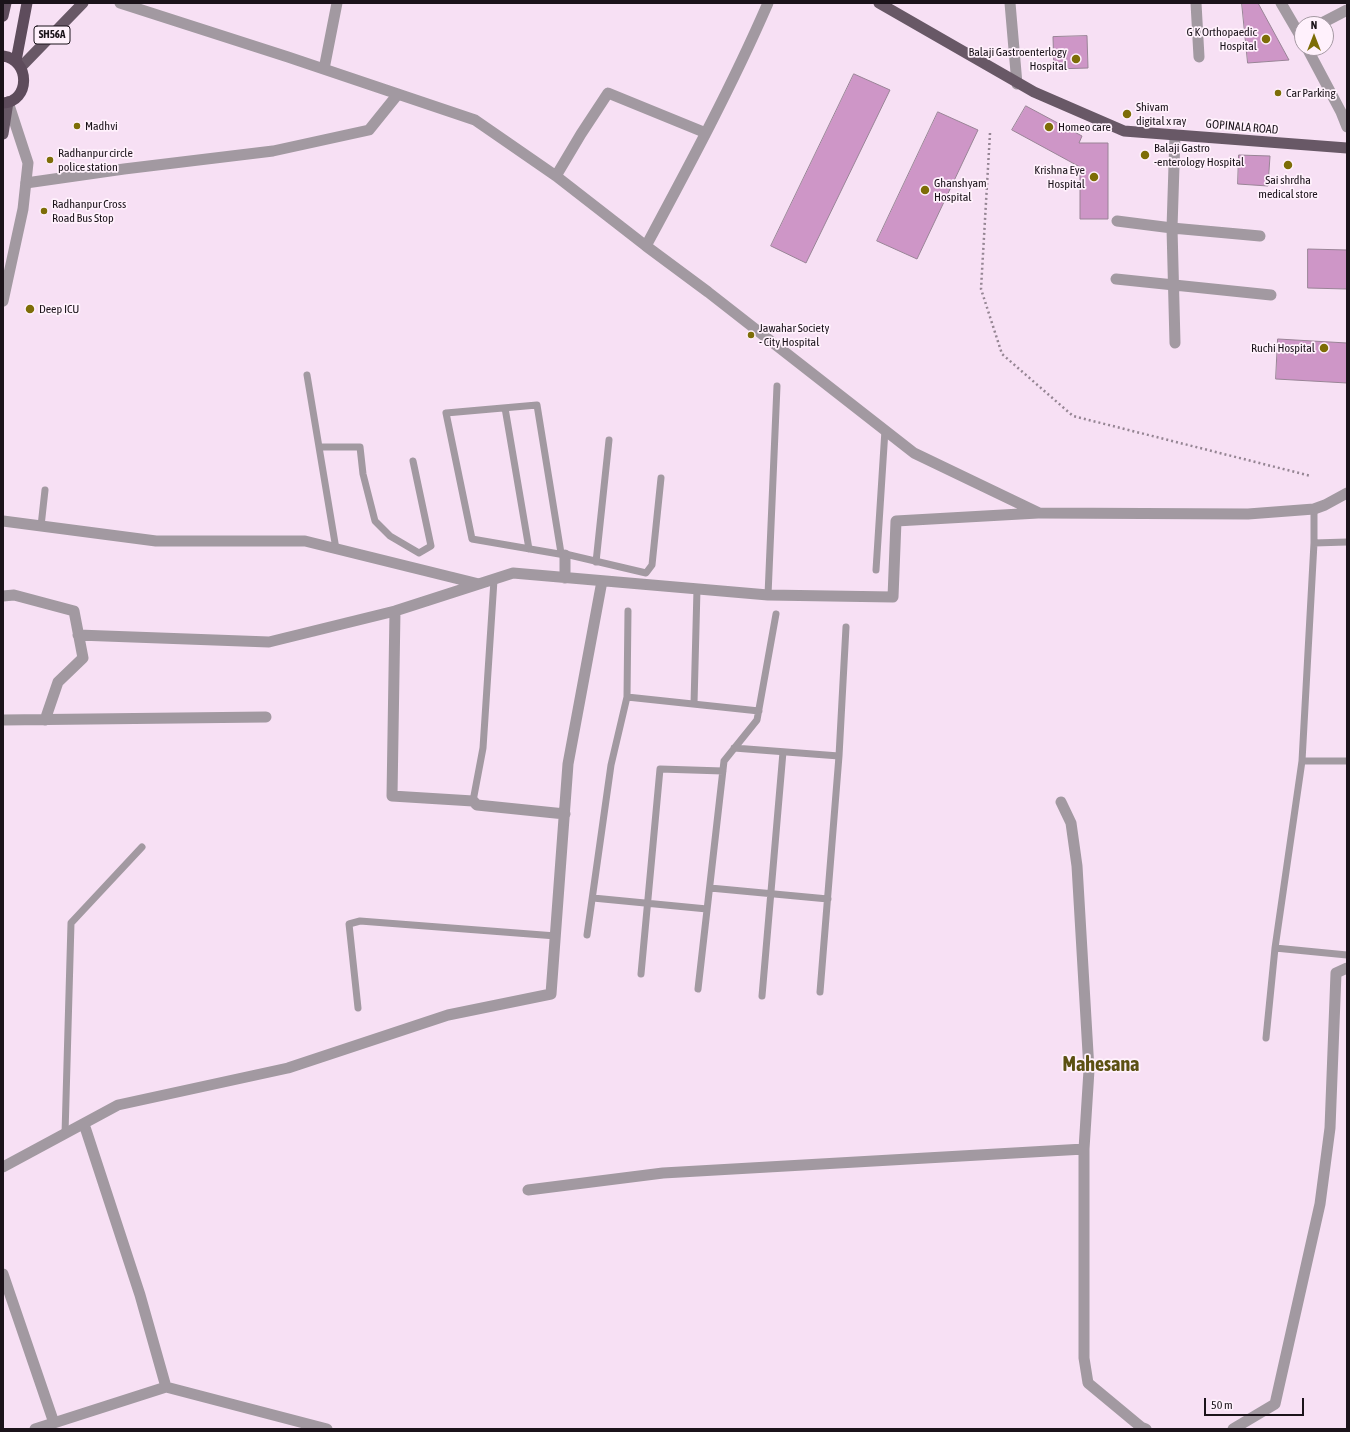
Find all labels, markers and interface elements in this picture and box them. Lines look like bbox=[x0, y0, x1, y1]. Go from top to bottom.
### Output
north arrow bbox=[1294, 16, 1334, 56]
text: N bbox=[1311, 19, 1317, 31]
place label: G K Orthopaedic Hospital bbox=[1187, 25, 1257, 53]
road number: SH56A bbox=[34, 26, 70, 44]
marker: G K Orthopaedic Hospital bbox=[1260, 33, 1272, 45]
place label: Balaji Gastroenterlogy Hospital bbox=[969, 45, 1067, 73]
marker: Balaji Gastroenterlogy Hospital bbox=[1070, 53, 1082, 65]
place label: Car Parking bbox=[1286, 86, 1336, 100]
marker: Car Parking bbox=[1273, 88, 1283, 98]
place label: Shivam digital x ray bbox=[1136, 100, 1187, 128]
marker: Shivam digital x ray bbox=[1121, 108, 1133, 120]
street label: GOPINALA ROAD bbox=[1205, 117, 1279, 137]
place label: Madhvi bbox=[85, 119, 118, 133]
place label: Homeo care bbox=[1058, 120, 1111, 134]
marker: Madhvi bbox=[72, 121, 82, 131]
marker: Homeo care bbox=[1043, 121, 1055, 133]
place label: Balaji Gastro -enterology Hospital bbox=[1154, 141, 1244, 169]
place label: Radhanpur circle police station bbox=[58, 146, 133, 174]
marker: Balaji Gastro -enterology Hospital bbox=[1139, 149, 1151, 161]
marker: Radhanpur circle police station bbox=[45, 155, 55, 165]
marker: Sai shrdha medical store bbox=[1282, 159, 1294, 171]
place label: Krishna Eye Hospital bbox=[1034, 163, 1085, 191]
marker: Krishna Eye Hospital bbox=[1088, 171, 1100, 183]
place label: Sai shrdha medical store bbox=[1258, 173, 1318, 201]
place label: Ghanshyam Hospital bbox=[934, 176, 987, 204]
marker: Ghanshyam Hospital bbox=[919, 184, 931, 196]
place label: Radhanpur Cross Road Bus Stop bbox=[52, 197, 126, 225]
marker: Radhanpur Cross Road Bus Stop bbox=[39, 206, 49, 216]
place label: Deep ICU bbox=[39, 302, 79, 316]
marker: Deep ICU bbox=[24, 303, 36, 315]
place label: Jawahar Society - City Hospital bbox=[759, 321, 829, 349]
marker: Jawahar Society - City Hospital bbox=[746, 330, 756, 340]
place label: Ruchi Hospital bbox=[1251, 341, 1315, 355]
marker: Ruchi Hospital bbox=[1318, 342, 1330, 354]
district label: Mahesana bbox=[1063, 1053, 1139, 1077]
scale bar bbox=[1206, 1390, 1306, 1416]
text: 50 m bbox=[1211, 1398, 1233, 1412]

